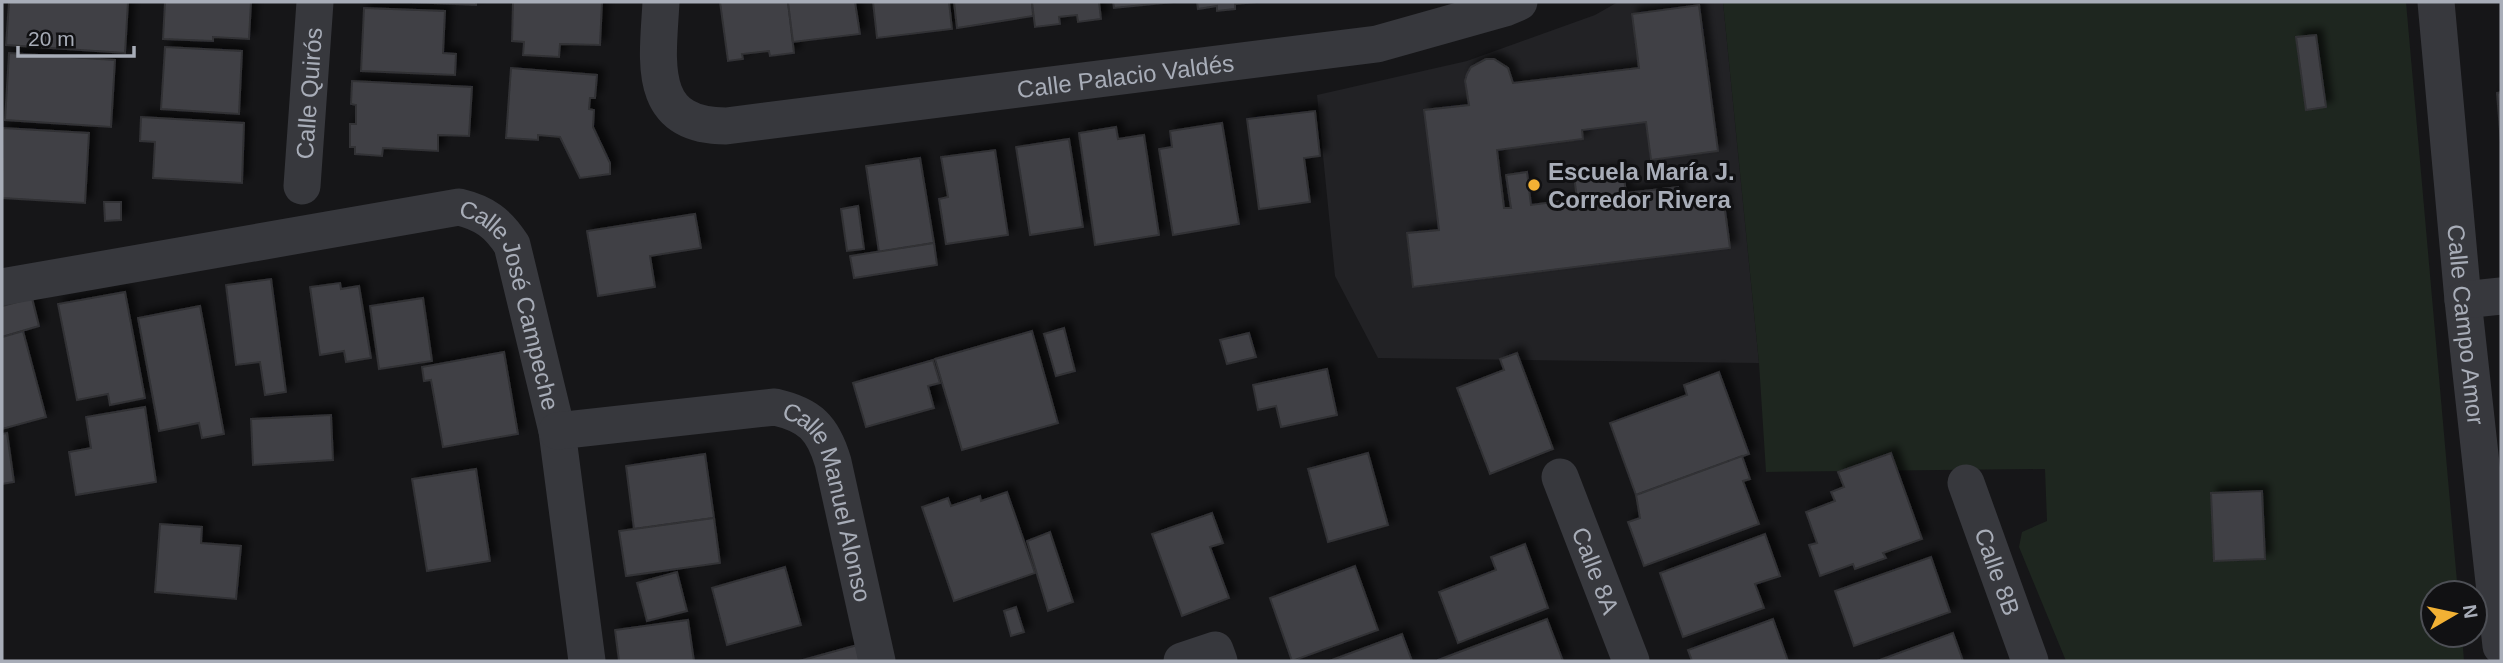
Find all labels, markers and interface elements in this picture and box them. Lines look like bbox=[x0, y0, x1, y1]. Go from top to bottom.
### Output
scale bar bbox=[18, 14, 133, 58]
street label: Calle Quirós bbox=[290, 26, 327, 160]
text: 20 m bbox=[28, 27, 75, 50]
street label: Calle Palacio Valdés bbox=[1015, 49, 1236, 103]
place label: Escuela María J. Corredor Rivera bbox=[1548, 158, 1735, 213]
marker: Escuela María J. Corredor Rivera bbox=[1526, 177, 1542, 193]
street label: Calle José Campeche bbox=[456, 194, 565, 413]
street label: Calle Campo Amor bbox=[2443, 223, 2490, 426]
street label: Calle Manuel Alonso bbox=[779, 396, 877, 604]
street label: Calle 8A bbox=[1567, 523, 1625, 618]
street label: Calle 8B bbox=[1970, 524, 2026, 619]
north arrow bbox=[2419, 579, 2489, 649]
text: N bbox=[2459, 603, 2482, 620]

